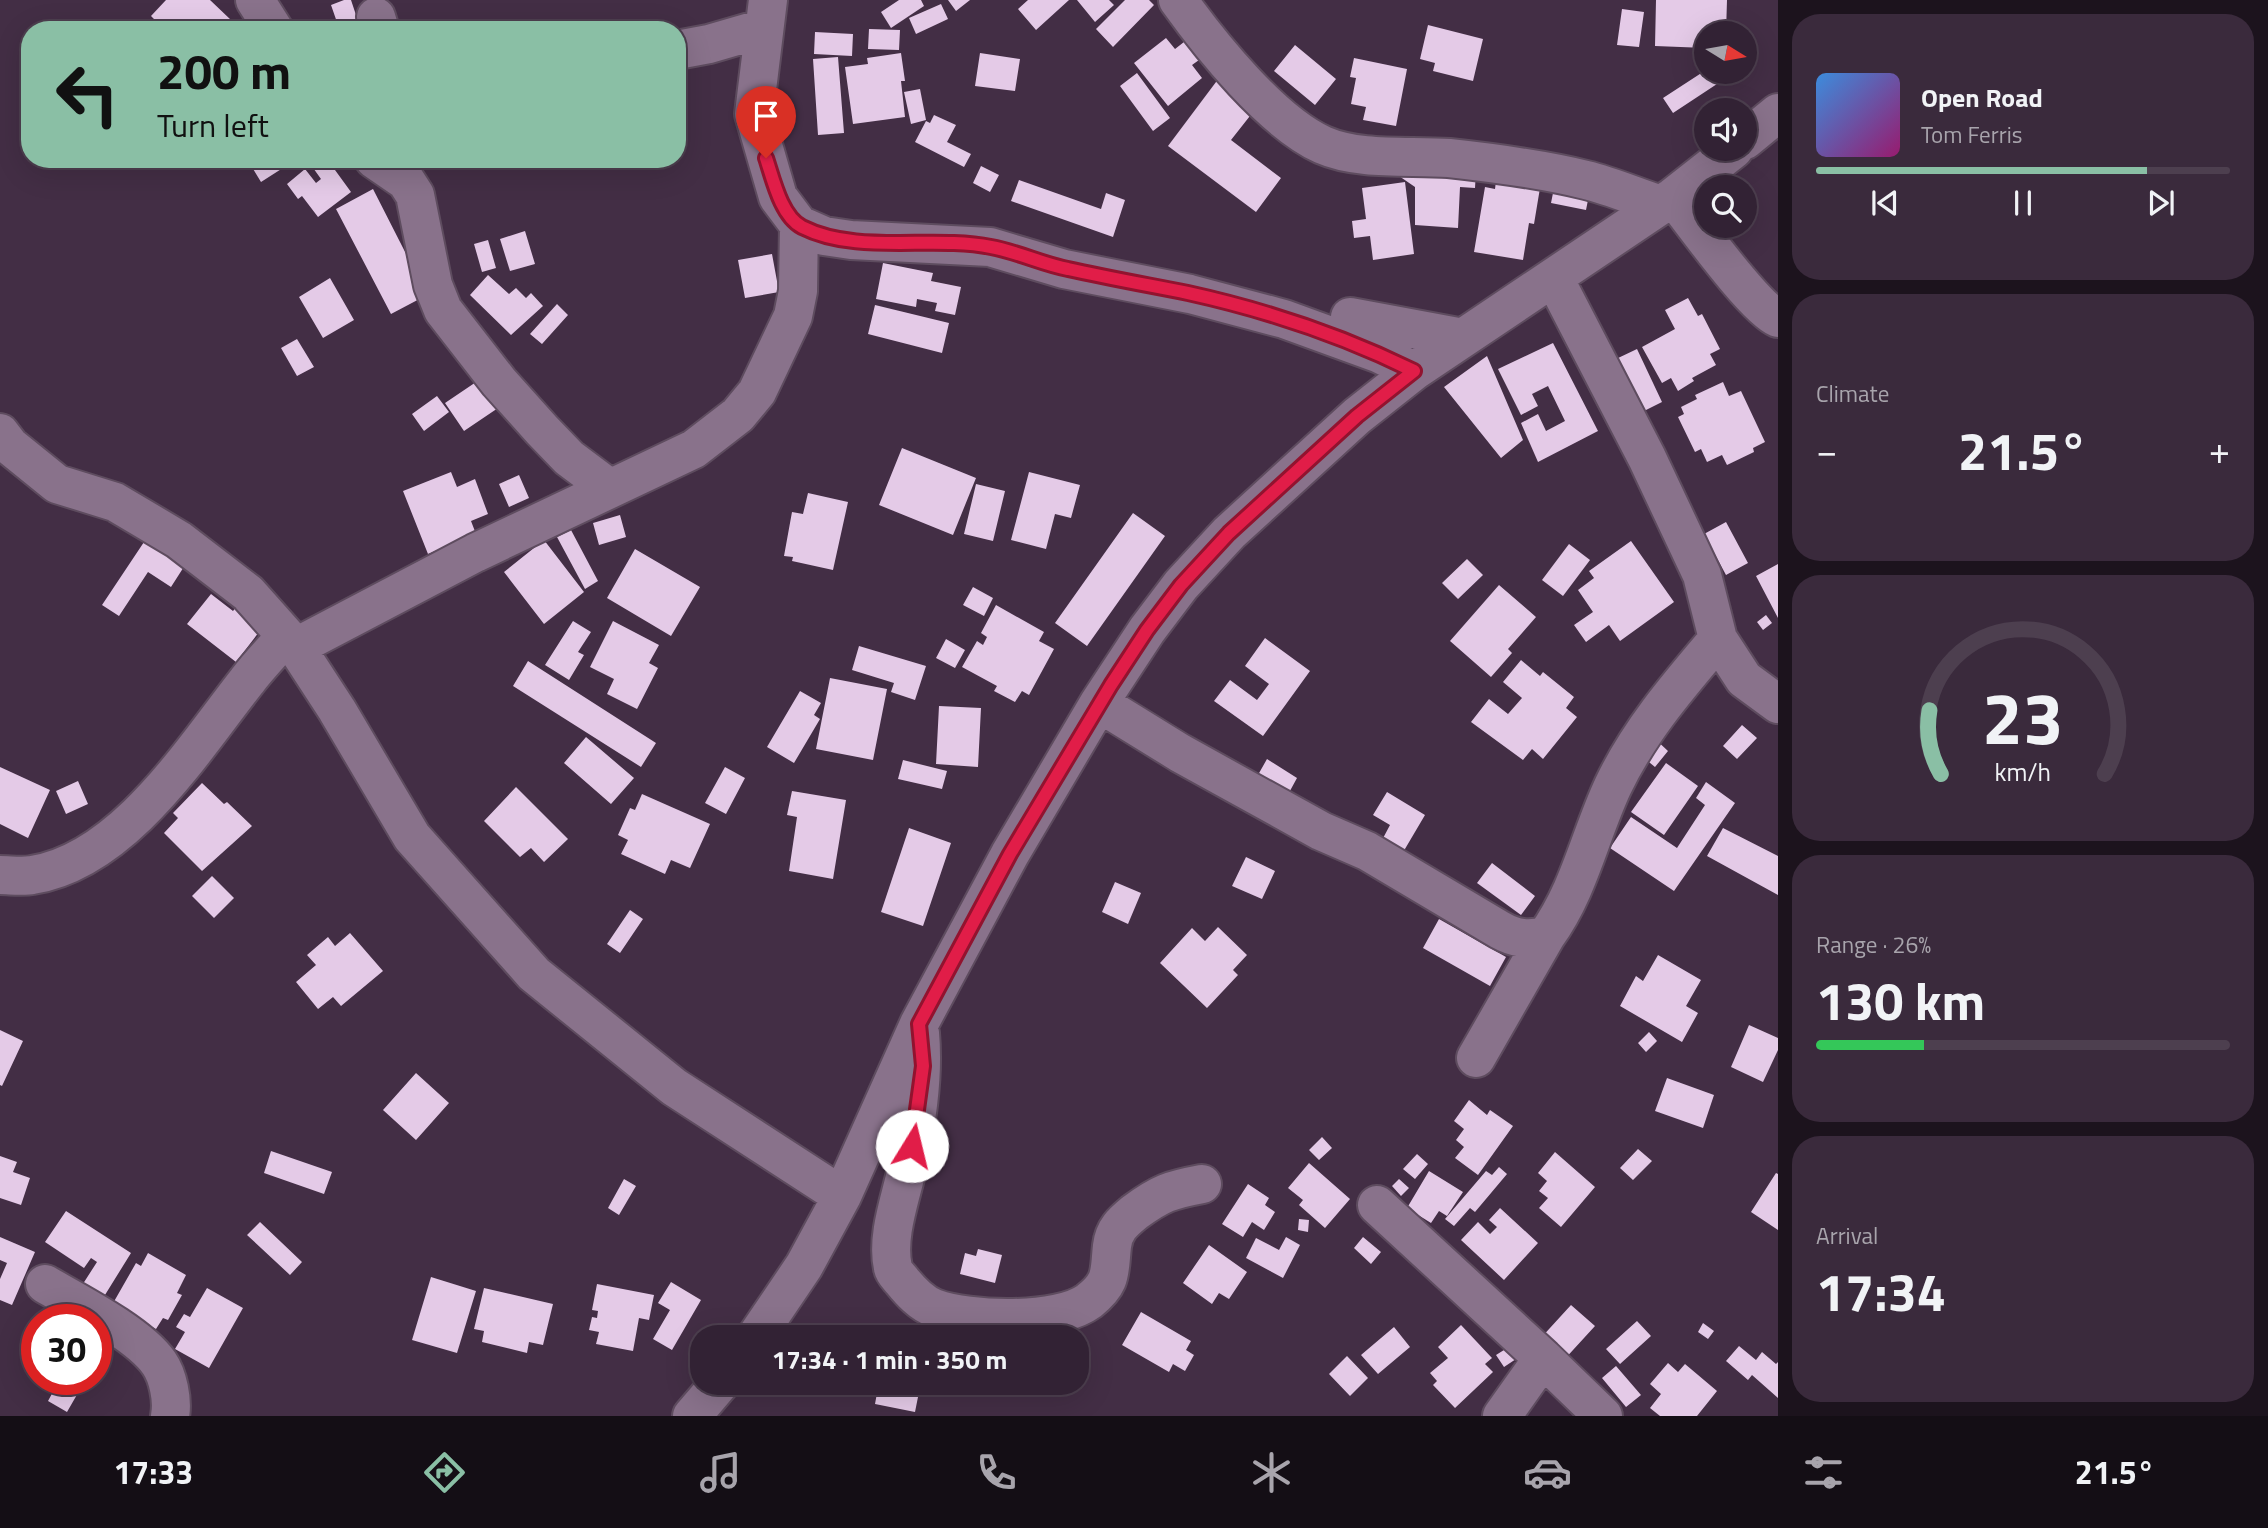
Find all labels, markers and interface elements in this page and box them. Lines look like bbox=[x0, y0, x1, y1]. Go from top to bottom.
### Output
north arrow bbox=[1694, 21, 1757, 84]
map controls bbox=[1694, 21, 1757, 238]
text: 200 m bbox=[157, 33, 291, 108]
icon: left bbox=[42, 49, 133, 140]
text: Open Road bbox=[1921, 78, 2043, 117]
pin bbox=[736, 86, 796, 158]
icon: arrive bbox=[747, 97, 785, 135]
button: sound bbox=[1694, 98, 1757, 161]
text: Turn left bbox=[157, 101, 269, 149]
text: Tom Ferris bbox=[1921, 117, 2022, 152]
button: search bbox=[1694, 175, 1757, 238]
icon: previous bbox=[1866, 184, 1904, 222]
icon: pause bbox=[2004, 184, 2042, 222]
icon: next bbox=[2142, 184, 2180, 222]
text: Climate bbox=[1816, 376, 1889, 411]
text: 21.5° bbox=[1958, 411, 2088, 490]
text: − bbox=[1816, 421, 1837, 479]
text: + bbox=[2209, 421, 2230, 479]
text: 23 bbox=[1982, 662, 2064, 772]
text: km/h bbox=[1995, 753, 2051, 791]
text: Range · 26% bbox=[1816, 927, 1931, 962]
text: 130 km bbox=[1816, 961, 1985, 1040]
position arrow bbox=[875, 1109, 949, 1183]
text: Arrival bbox=[1816, 1218, 1878, 1253]
text: 17:34 bbox=[1816, 1252, 1946, 1331]
speed limit sign: 30 bbox=[21, 1304, 112, 1395]
text: 17:34 · 1 min · 350 m bbox=[772, 1340, 1007, 1379]
text: 17:33 bbox=[113, 1448, 193, 1496]
icon: directions bbox=[420, 1448, 469, 1497]
icon: music bbox=[696, 1448, 745, 1497]
icon: phone bbox=[972, 1448, 1021, 1497]
icon: climate bbox=[1247, 1448, 1296, 1497]
icon: car bbox=[1523, 1448, 1572, 1497]
icon: filters bbox=[1799, 1448, 1848, 1497]
text: 21.5° bbox=[2075, 1448, 2155, 1496]

